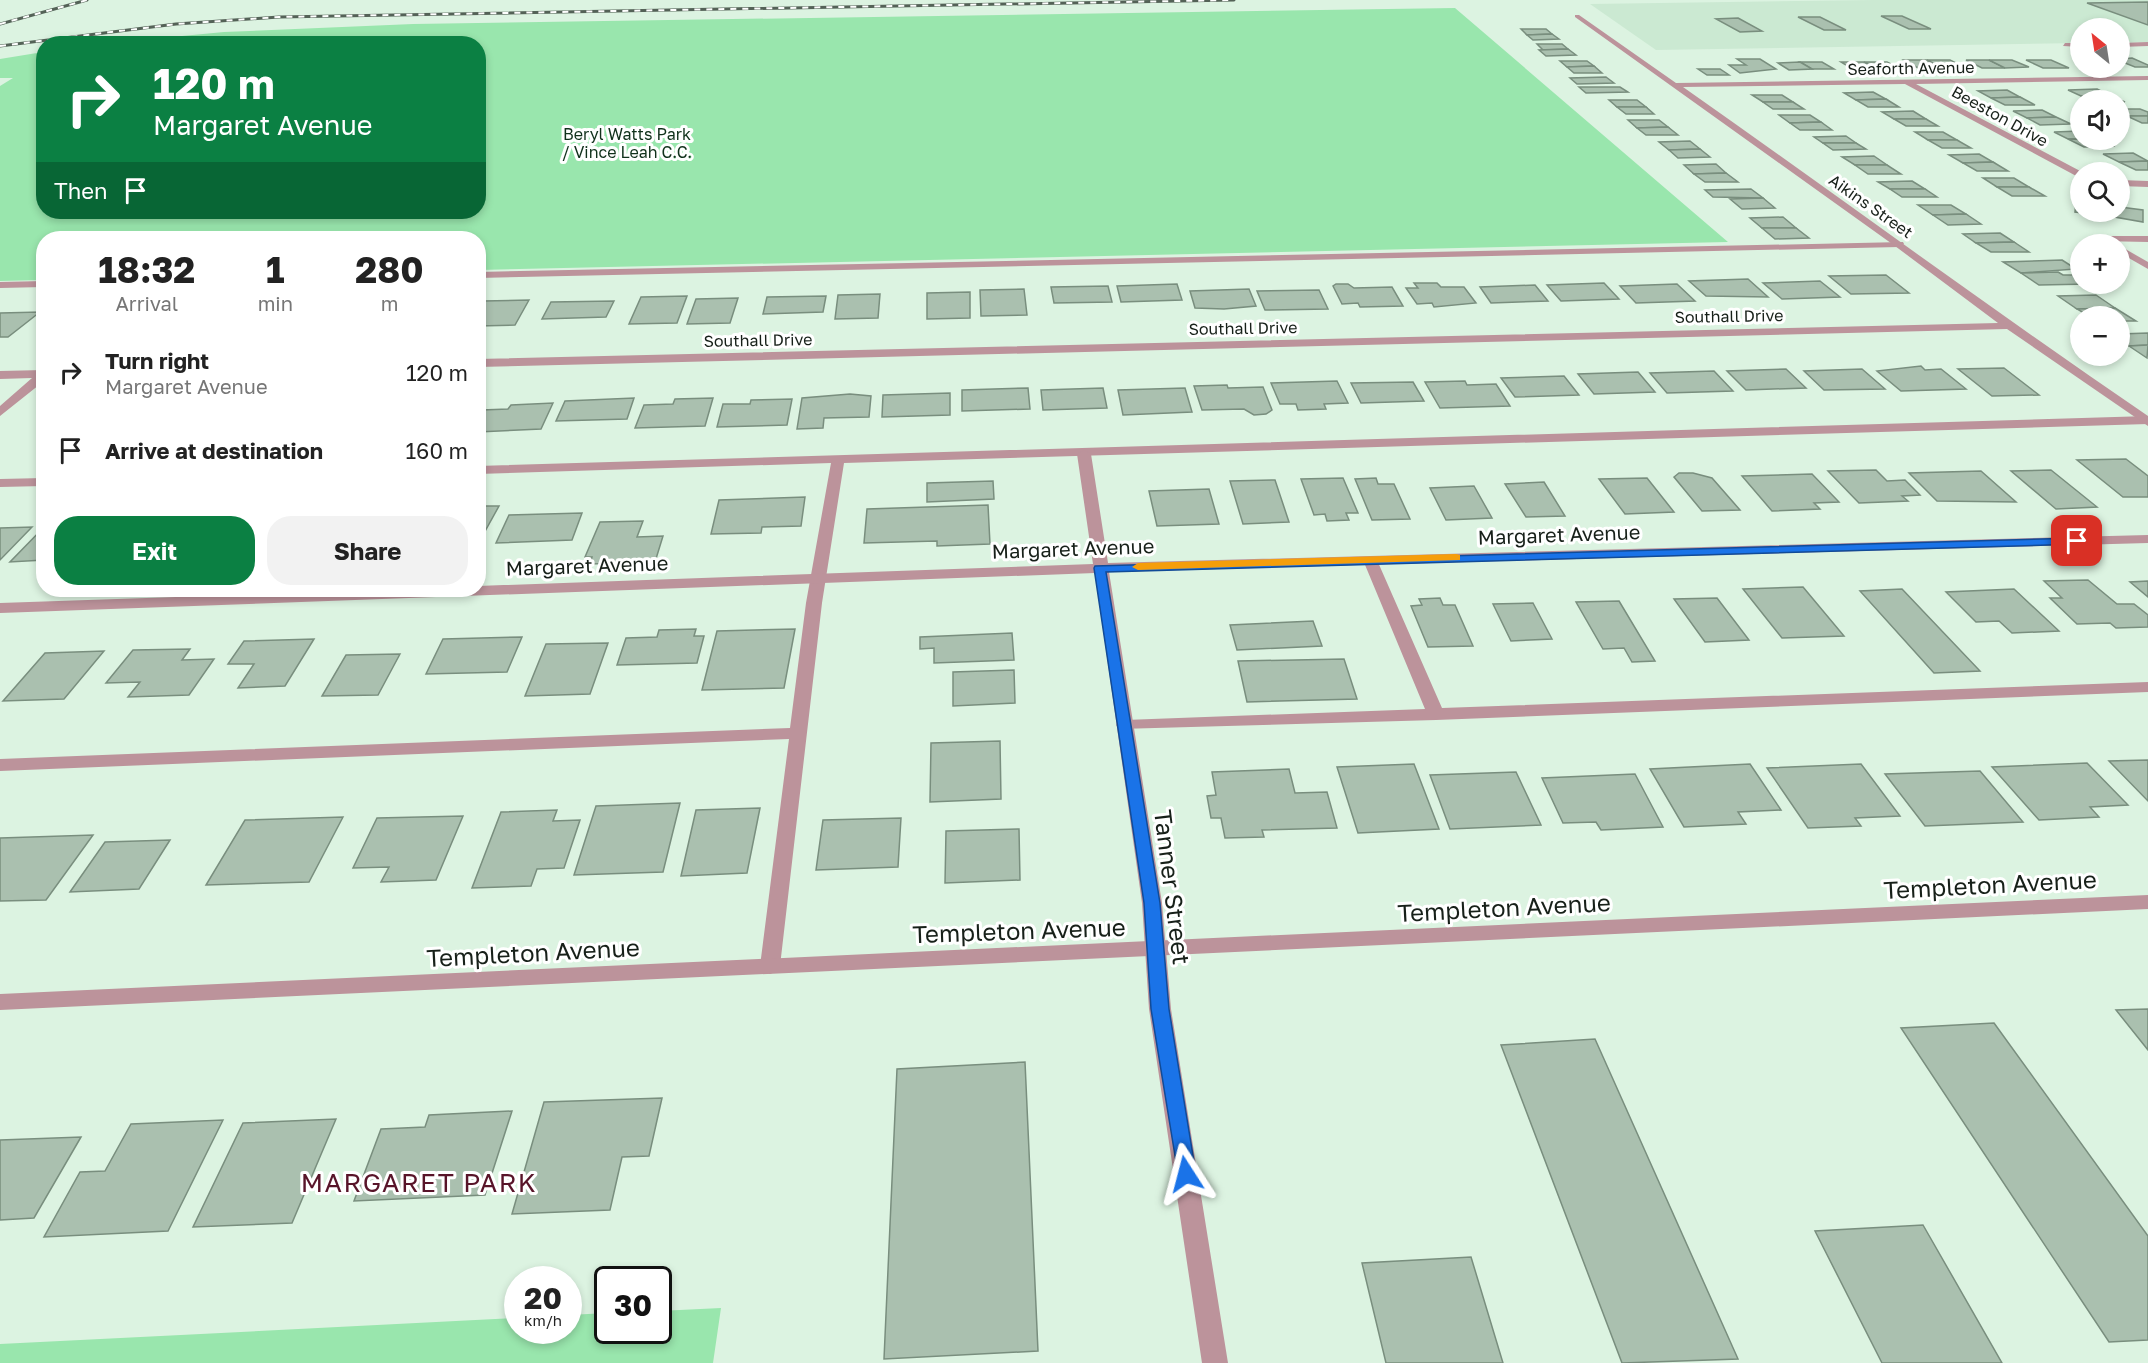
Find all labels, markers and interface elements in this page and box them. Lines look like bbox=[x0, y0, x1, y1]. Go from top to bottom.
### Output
north arrow bbox=[2070, 18, 2130, 78]
map controls bbox=[2070, 18, 2130, 366]
street label: Seaforth Avenue bbox=[1847, 57, 1975, 79]
text: 120 m bbox=[153, 58, 275, 108]
icon: right bbox=[54, 60, 132, 138]
street label: Beeston Drive bbox=[1948, 81, 2052, 151]
button: sound bbox=[2070, 90, 2130, 150]
text: Margaret Avenue bbox=[153, 109, 372, 141]
park label: Beryl Watts Park / Vince Leah C.C. bbox=[562, 124, 692, 162]
button: search bbox=[2070, 162, 2130, 222]
street label: Aikins Street bbox=[1825, 170, 1917, 242]
icon: arrive bbox=[119, 174, 152, 207]
text: Then bbox=[54, 177, 107, 204]
button: + bbox=[2070, 234, 2130, 294]
text: 18:32 bbox=[98, 248, 195, 291]
text: 1 bbox=[266, 248, 285, 291]
text: 280 bbox=[355, 248, 424, 291]
text: Arrival bbox=[115, 291, 178, 315]
text: min bbox=[258, 291, 293, 315]
text: m bbox=[381, 291, 398, 315]
street label: Southall Drive bbox=[1674, 305, 1784, 327]
button: − bbox=[2070, 306, 2130, 366]
street label: Southall Drive bbox=[1188, 317, 1298, 339]
street label: Southall Drive bbox=[703, 329, 813, 351]
text: Turn right bbox=[105, 347, 209, 374]
icon: right bbox=[54, 356, 87, 389]
text: 120 m bbox=[406, 359, 468, 386]
text: Margaret Avenue bbox=[105, 374, 268, 398]
icon: arrive bbox=[54, 434, 87, 467]
text: Arrive at destination bbox=[105, 437, 323, 464]
text: 160 m bbox=[405, 437, 468, 464]
pin bbox=[2051, 515, 2102, 566]
button: Exit bbox=[54, 516, 255, 585]
button: Share bbox=[267, 516, 468, 585]
street label: Margaret Avenue bbox=[1477, 519, 1641, 549]
icon: arrive bbox=[2060, 524, 2093, 557]
street label: Margaret Avenue bbox=[991, 533, 1155, 563]
street label: Margaret Avenue bbox=[505, 550, 669, 580]
street label: Tanner Street bbox=[1149, 808, 1197, 966]
street label: Templeton Avenue bbox=[1883, 864, 2097, 904]
street label: Templeton Avenue bbox=[1397, 887, 1611, 927]
street label: Templeton Avenue bbox=[912, 912, 1126, 948]
street label: Templeton Avenue bbox=[426, 932, 640, 972]
position arrow bbox=[1154, 1142, 1218, 1206]
district label: MARGARET PARK bbox=[301, 1167, 537, 1198]
speed limit sign: 30 bbox=[594, 1266, 672, 1344]
text: 20 bbox=[524, 1280, 562, 1316]
text: km/h bbox=[524, 1311, 562, 1329]

